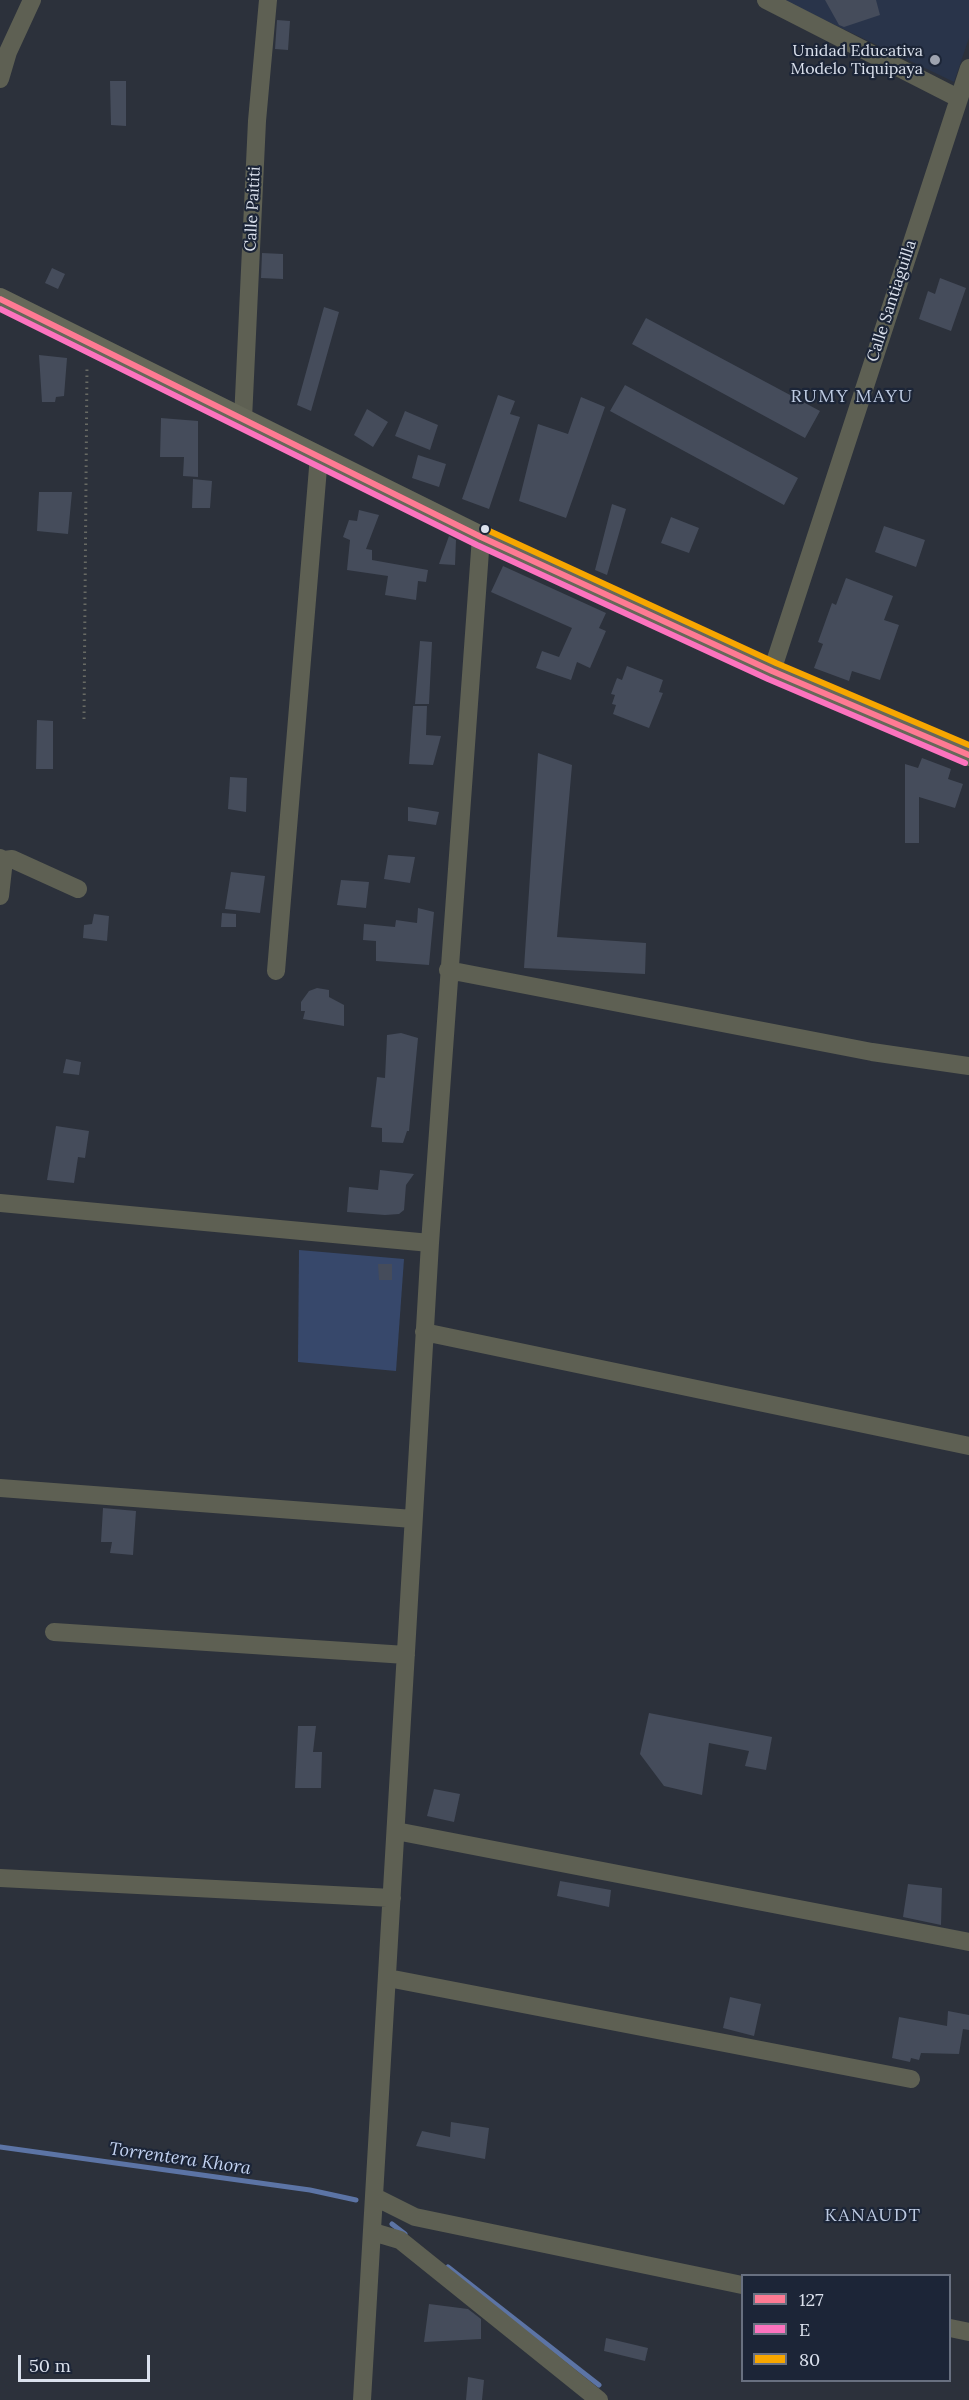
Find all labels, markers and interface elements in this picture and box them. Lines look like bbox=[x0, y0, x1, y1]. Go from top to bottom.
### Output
place label: Unidad Educativa Modelo Tiquipaya bbox=[791, 41, 923, 79]
marker: Unidad Educativa Modelo Tiquipaya bbox=[928, 53, 942, 67]
street label: Calle Paititi bbox=[241, 166, 265, 252]
street label: Calle Santiaguilla bbox=[863, 238, 921, 364]
district label: RUMY MAYU bbox=[791, 386, 913, 408]
unlabelled marker bbox=[479, 523, 491, 535]
water label: Torrentera Khora bbox=[108, 2138, 252, 2180]
district label: KANAUDT bbox=[824, 2205, 922, 2227]
legend bbox=[741, 2274, 951, 2382]
text: 127 bbox=[799, 2288, 824, 2311]
text: E bbox=[799, 2318, 810, 2341]
scale bar bbox=[21, 2343, 153, 2381]
text: 80 bbox=[799, 2348, 820, 2371]
text: 50 m bbox=[29, 2354, 71, 2377]

